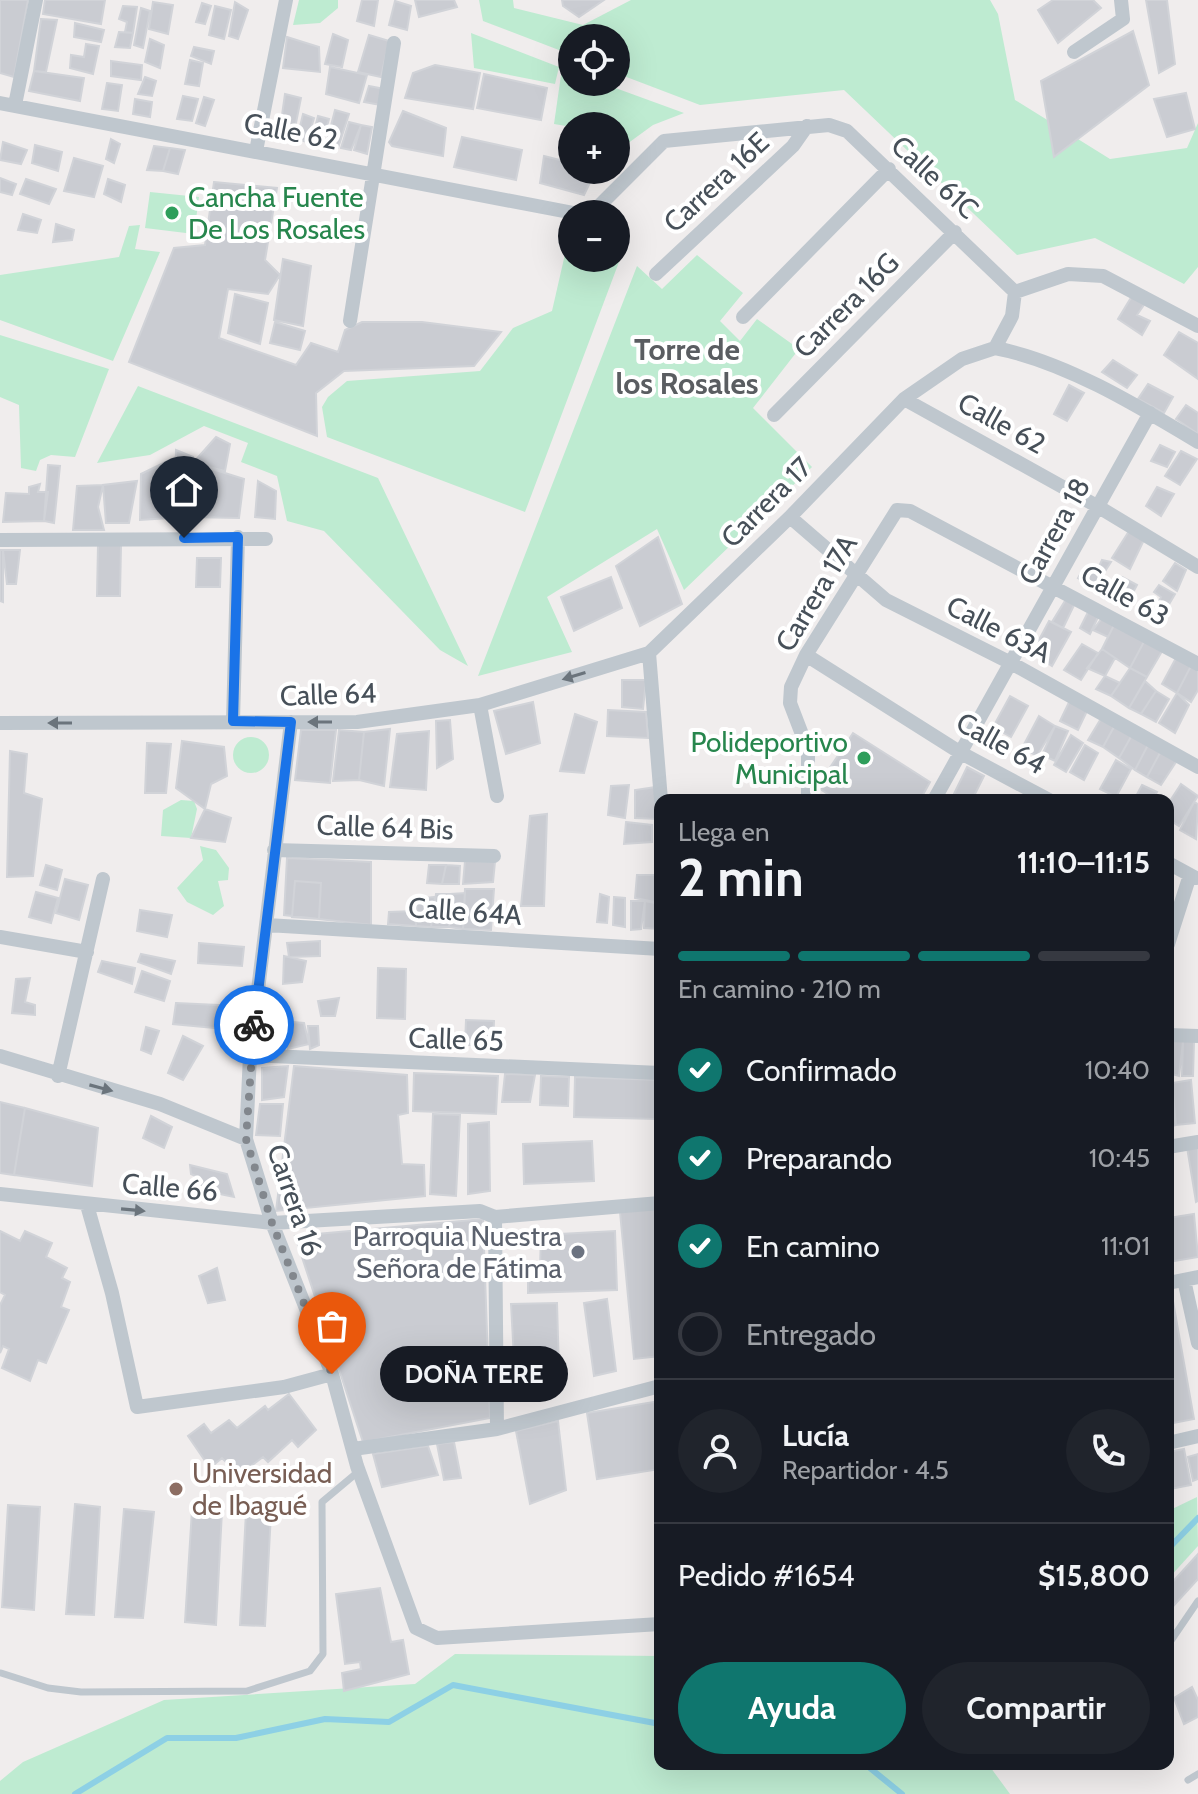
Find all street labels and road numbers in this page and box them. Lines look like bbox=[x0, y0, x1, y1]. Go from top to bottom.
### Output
street label: Calle 62 bbox=[241, 105, 341, 157]
street label: Carrera 16E bbox=[656, 125, 776, 239]
street label: Calle 61C bbox=[884, 128, 986, 226]
street label: Carrera 16G bbox=[786, 245, 906, 365]
street label: Calle 62 bbox=[952, 385, 1052, 461]
street label: Carrera 17 bbox=[714, 450, 818, 554]
street label: Carrera 18 bbox=[1011, 472, 1097, 590]
street label: Carrera 17A bbox=[768, 528, 864, 657]
street label: Calle 63 bbox=[1075, 557, 1175, 633]
street label: Calle 63A bbox=[941, 588, 1058, 670]
street label: Calle 64 bbox=[279, 675, 377, 713]
street label: Calle 64 bbox=[951, 705, 1051, 781]
street label: Calle 64 Bis bbox=[316, 808, 454, 846]
street label: Calle 64A bbox=[407, 890, 524, 932]
street label: Calle 65 bbox=[408, 1020, 504, 1058]
street label: Carrera 16 bbox=[260, 1140, 330, 1260]
street label: Calle 66 bbox=[121, 1166, 219, 1208]

